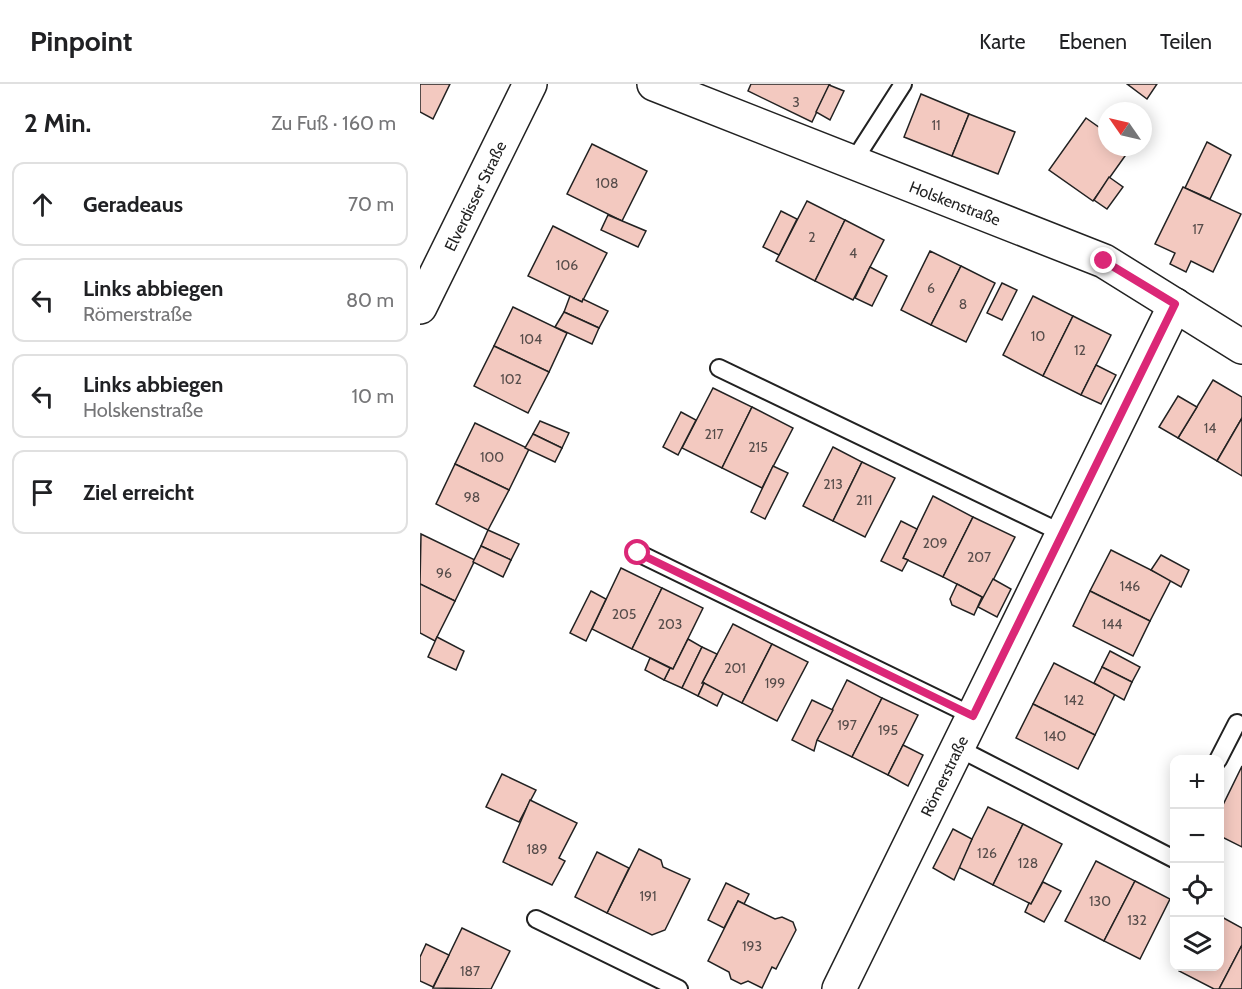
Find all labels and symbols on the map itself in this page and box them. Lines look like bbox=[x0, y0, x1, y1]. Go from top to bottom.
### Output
house number: 3 bbox=[792, 93, 800, 111]
north arrow bbox=[1098, 102, 1152, 156]
house number: 11 bbox=[931, 116, 941, 134]
street label: Elverdisser Straße bbox=[441, 138, 510, 254]
house number: 108 bbox=[596, 174, 618, 192]
street label: Holskenstraße bbox=[907, 177, 1003, 230]
house number: 17 bbox=[1192, 220, 1204, 238]
house number: 2 bbox=[808, 228, 816, 246]
house number: 4 bbox=[849, 244, 857, 262]
route end bbox=[1090, 247, 1116, 273]
house number: 106 bbox=[556, 256, 578, 274]
house number: 6 bbox=[927, 279, 935, 297]
house number: 8 bbox=[959, 295, 967, 313]
house number: 10 bbox=[1031, 327, 1045, 345]
house number: 104 bbox=[520, 330, 542, 348]
house number: 12 bbox=[1074, 341, 1086, 359]
house number: 102 bbox=[500, 370, 522, 388]
house number: 14 bbox=[1204, 419, 1216, 437]
house number: 217 bbox=[705, 425, 723, 443]
house number: 215 bbox=[748, 438, 768, 456]
house number: 100 bbox=[480, 448, 504, 466]
house number: 213 bbox=[823, 475, 843, 493]
house number: 98 bbox=[464, 488, 480, 506]
house number: 211 bbox=[856, 491, 872, 509]
house number: 209 bbox=[922, 534, 948, 552]
route start bbox=[624, 539, 650, 565]
house number: 207 bbox=[967, 548, 991, 566]
house number: 96 bbox=[436, 564, 452, 582]
house number: 146 bbox=[1120, 577, 1140, 595]
house number: 205 bbox=[612, 605, 636, 623]
house number: 203 bbox=[658, 615, 682, 633]
house number: 144 bbox=[1102, 615, 1122, 633]
house number: 201 bbox=[724, 659, 746, 677]
house number: 199 bbox=[765, 674, 785, 692]
house number: 142 bbox=[1064, 691, 1084, 709]
house number: 197 bbox=[837, 716, 857, 734]
house number: 195 bbox=[878, 721, 898, 739]
house number: 140 bbox=[1044, 727, 1066, 745]
street label: Römerstraße bbox=[917, 733, 972, 820]
house number: 189 bbox=[527, 840, 548, 858]
house number: 126 bbox=[977, 844, 997, 862]
house number: 128 bbox=[1018, 854, 1038, 872]
house number: 191 bbox=[639, 887, 657, 905]
house number: 130 bbox=[1089, 892, 1111, 910]
house number: 132 bbox=[1127, 911, 1147, 929]
house number: 193 bbox=[742, 937, 762, 955]
house number: 187 bbox=[460, 962, 480, 980]

